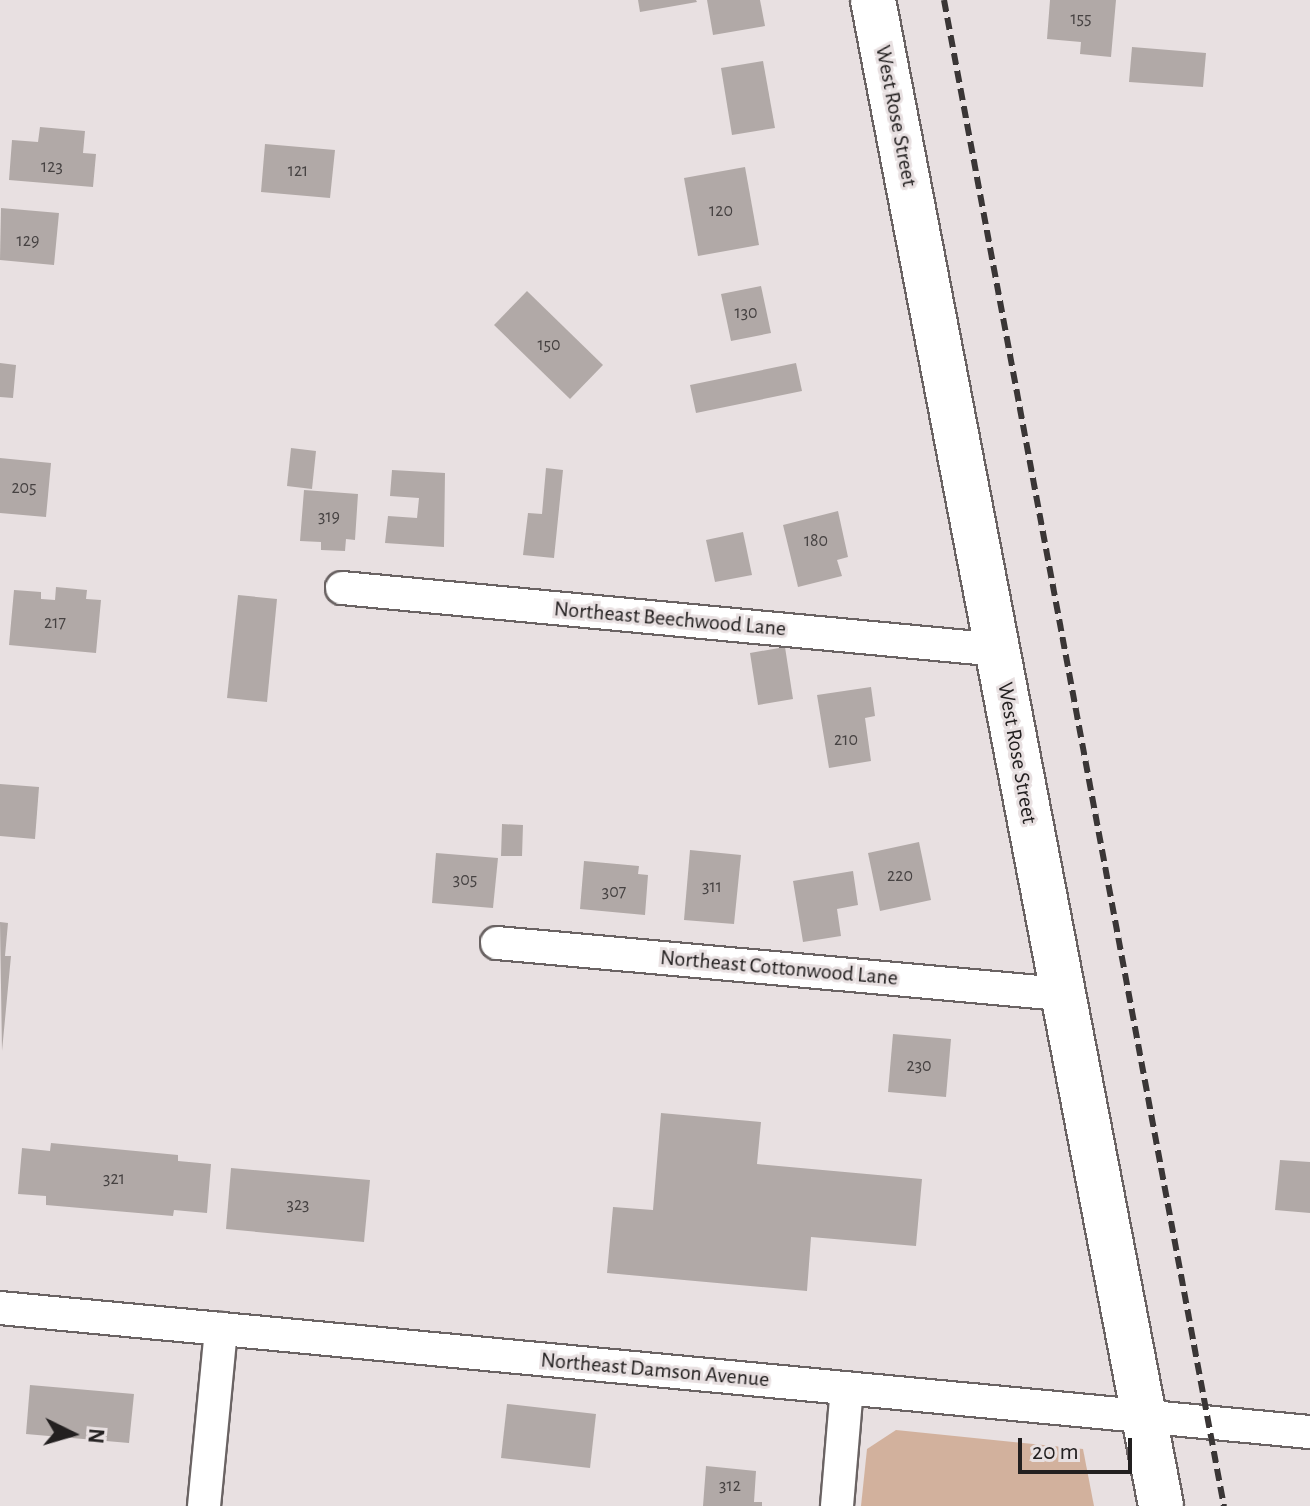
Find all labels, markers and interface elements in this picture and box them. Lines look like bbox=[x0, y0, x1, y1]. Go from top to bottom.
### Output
house number: 155 bbox=[1070, 8, 1092, 30]
street label: West Rose Street bbox=[869, 43, 923, 189]
house number: 123 bbox=[41, 156, 63, 178]
house number: 121 bbox=[288, 160, 308, 182]
house number: 120 bbox=[709, 200, 733, 222]
house number: 129 bbox=[17, 230, 39, 252]
house number: 130 bbox=[734, 302, 758, 324]
house number: 150 bbox=[537, 334, 561, 356]
house number: 205 bbox=[11, 477, 37, 499]
house number: 319 bbox=[318, 506, 340, 528]
house number: 180 bbox=[804, 530, 828, 552]
street label: Northeast Beechwood Lane bbox=[553, 596, 787, 642]
house number: 217 bbox=[44, 612, 66, 634]
street label: West Rose Street bbox=[992, 680, 1042, 826]
house number: 210 bbox=[834, 729, 858, 751]
house number: 220 bbox=[887, 865, 913, 887]
house number: 305 bbox=[453, 869, 477, 891]
house number: 311 bbox=[702, 876, 722, 898]
house number: 307 bbox=[602, 881, 626, 903]
street label: Northeast Cottonwood Lane bbox=[659, 944, 899, 992]
house number: 230 bbox=[906, 1055, 932, 1077]
house number: 321 bbox=[103, 1168, 125, 1190]
house number: 323 bbox=[286, 1194, 310, 1216]
street label: Northeast Damson Avenue bbox=[540, 1347, 770, 1393]
north arrow bbox=[32, 1394, 112, 1474]
scale bar bbox=[1022, 1422, 1136, 1472]
text: N bbox=[84, 1428, 108, 1445]
text: 20 m bbox=[1032, 1440, 1079, 1464]
house number: 312 bbox=[719, 1475, 741, 1497]

